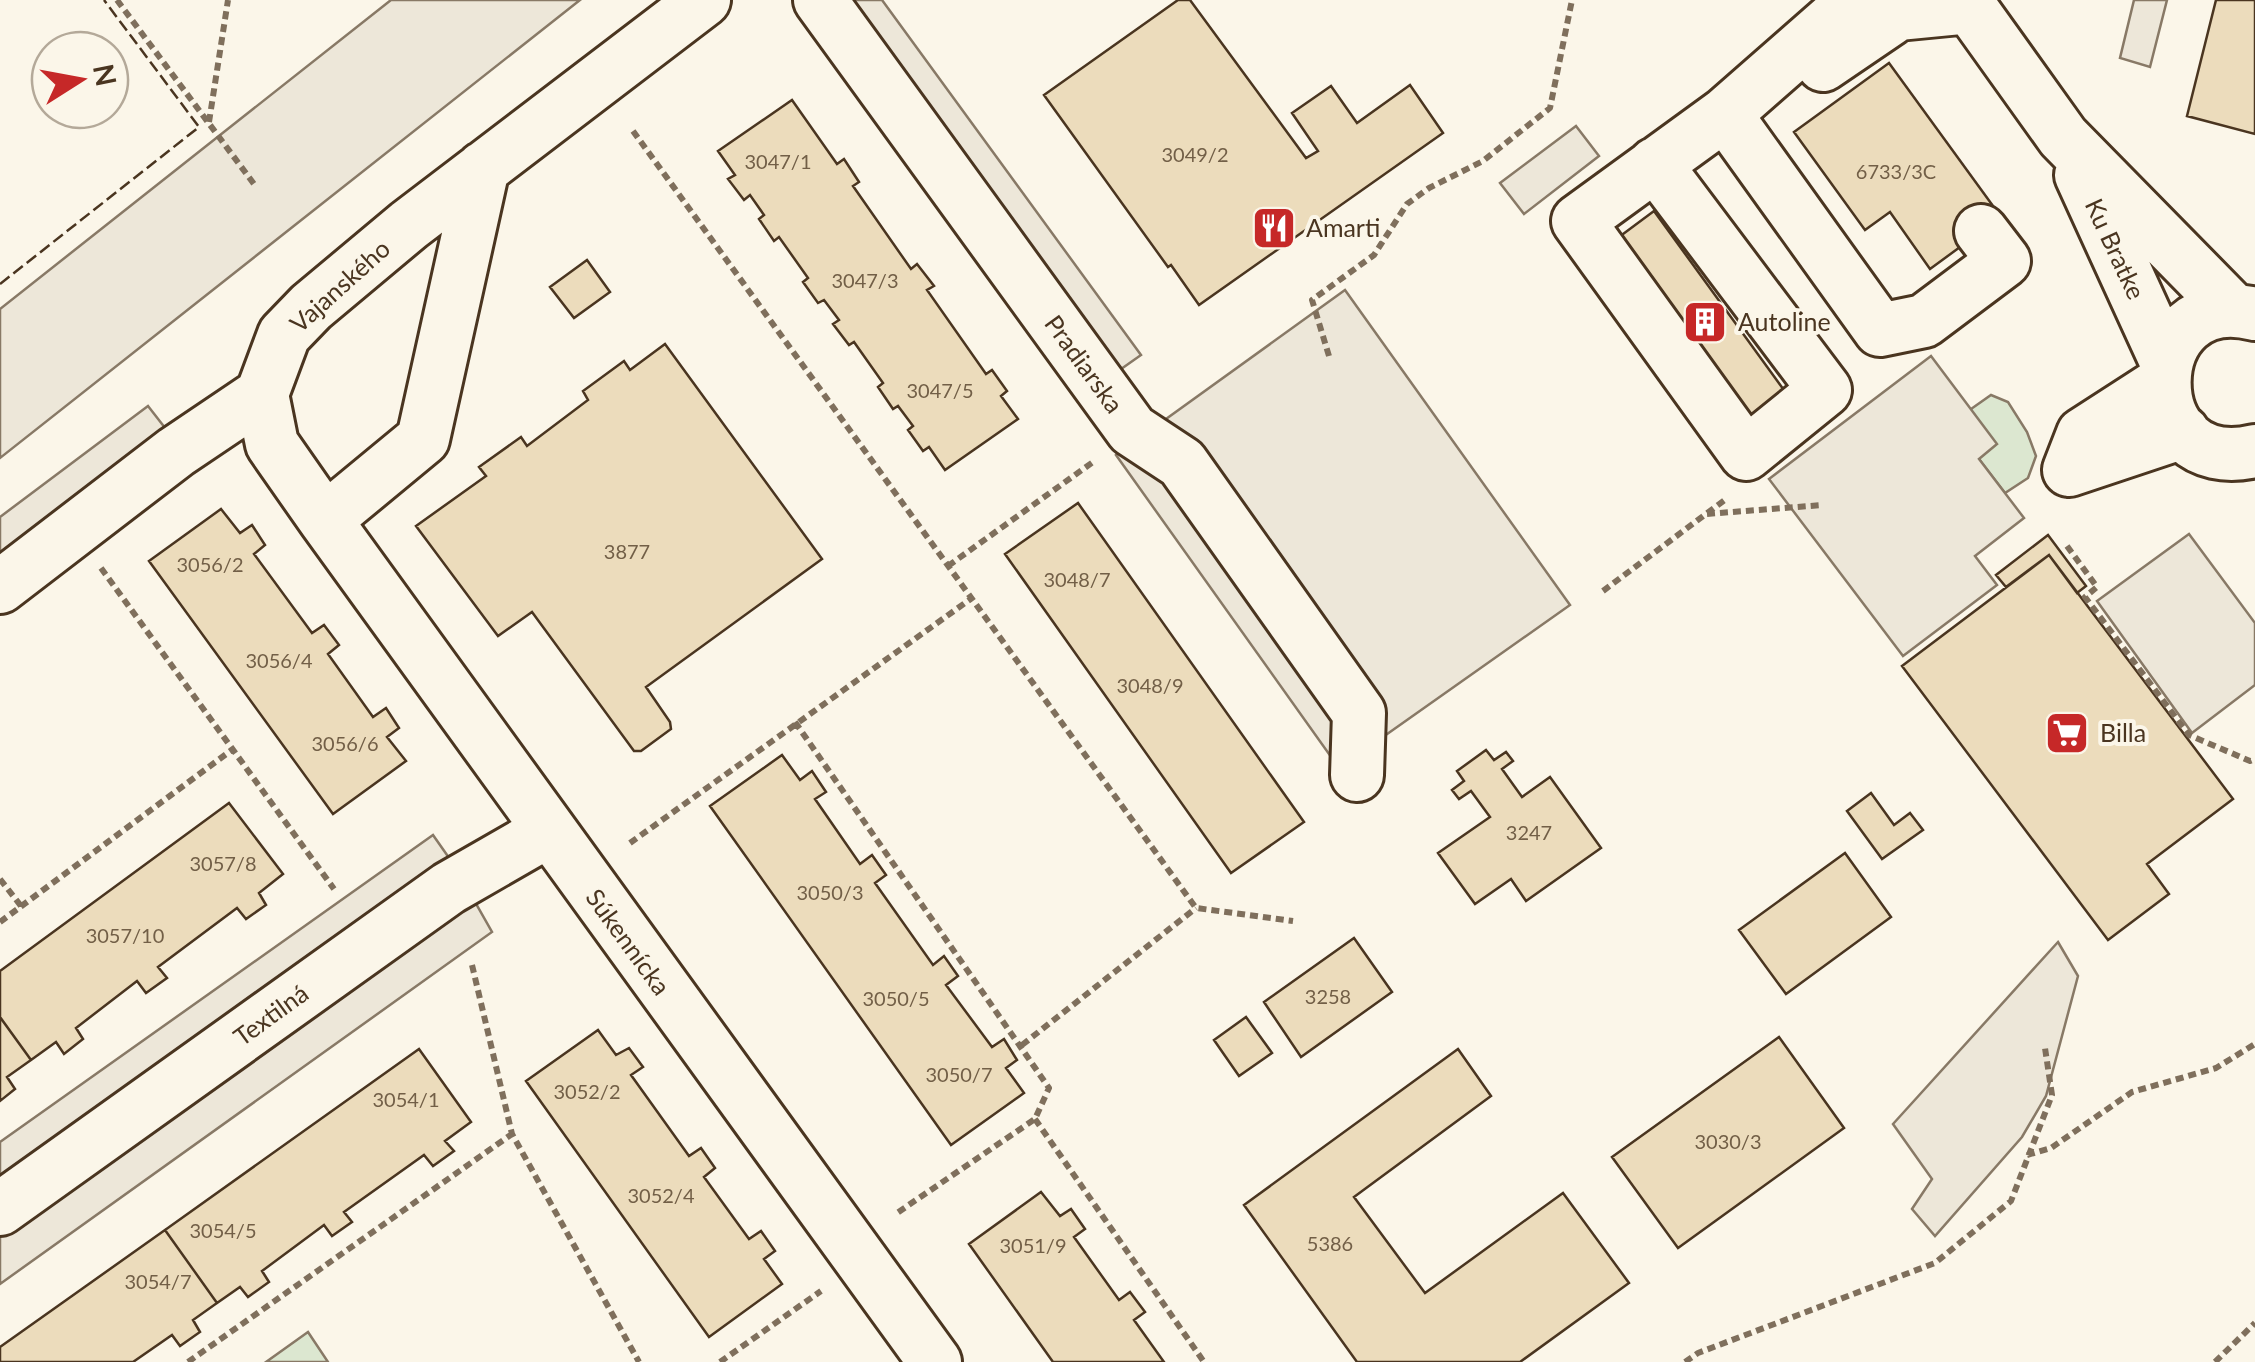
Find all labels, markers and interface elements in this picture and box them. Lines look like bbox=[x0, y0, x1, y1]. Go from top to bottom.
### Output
north arrow bbox=[30, 30, 130, 130]
text: N bbox=[87, 61, 124, 89]
house number: 3049/2 bbox=[1161, 142, 1229, 166]
house number: 3047/1 bbox=[744, 149, 812, 173]
house number: 6733/3C bbox=[1856, 159, 1936, 183]
street label: Ku Bratke bbox=[2080, 194, 2152, 304]
restaurant icon: Amarti bbox=[1251, 205, 1297, 251]
place label: Amarti bbox=[1306, 212, 1380, 242]
street label: Vajanského bbox=[283, 233, 395, 338]
house number: 3047/3 bbox=[831, 268, 899, 292]
building icon: Autoline bbox=[1682, 299, 1728, 345]
place label: Autoline bbox=[1738, 306, 1831, 336]
street label: Pradiarska bbox=[1039, 309, 1130, 418]
house number: 3047/5 bbox=[906, 378, 974, 402]
house number: 3877 bbox=[604, 539, 650, 563]
house number: 3056/2 bbox=[176, 552, 244, 576]
house number: 3048/7 bbox=[1043, 567, 1111, 591]
house number: 3056/4 bbox=[245, 648, 313, 672]
house number: 3048/9 bbox=[1116, 673, 1184, 697]
supermarket icon: Billa bbox=[2044, 710, 2090, 756]
place label: Billa bbox=[2100, 717, 2146, 747]
house number: 3056/6 bbox=[311, 731, 379, 755]
house number: 3247 bbox=[1506, 820, 1552, 844]
house number: 3057/8 bbox=[189, 851, 257, 875]
house number: 3050/3 bbox=[796, 880, 864, 904]
street label: Súkennícka bbox=[580, 883, 677, 1000]
house number: 3057/10 bbox=[86, 923, 164, 947]
street label: Textilná bbox=[227, 977, 314, 1051]
house number: 3258 bbox=[1305, 984, 1351, 1008]
house number: 3050/5 bbox=[862, 986, 930, 1010]
house number: 3050/7 bbox=[925, 1062, 993, 1086]
house number: 3052/2 bbox=[553, 1079, 621, 1103]
house number: 3054/1 bbox=[372, 1087, 440, 1111]
house number: 3030/3 bbox=[1694, 1129, 1762, 1153]
house number: 3052/4 bbox=[627, 1183, 695, 1207]
house number: 3054/5 bbox=[189, 1218, 257, 1242]
house number: 5386 bbox=[1307, 1231, 1353, 1255]
house number: 3051/9 bbox=[999, 1233, 1067, 1257]
house number: 3054/7 bbox=[124, 1269, 192, 1293]

